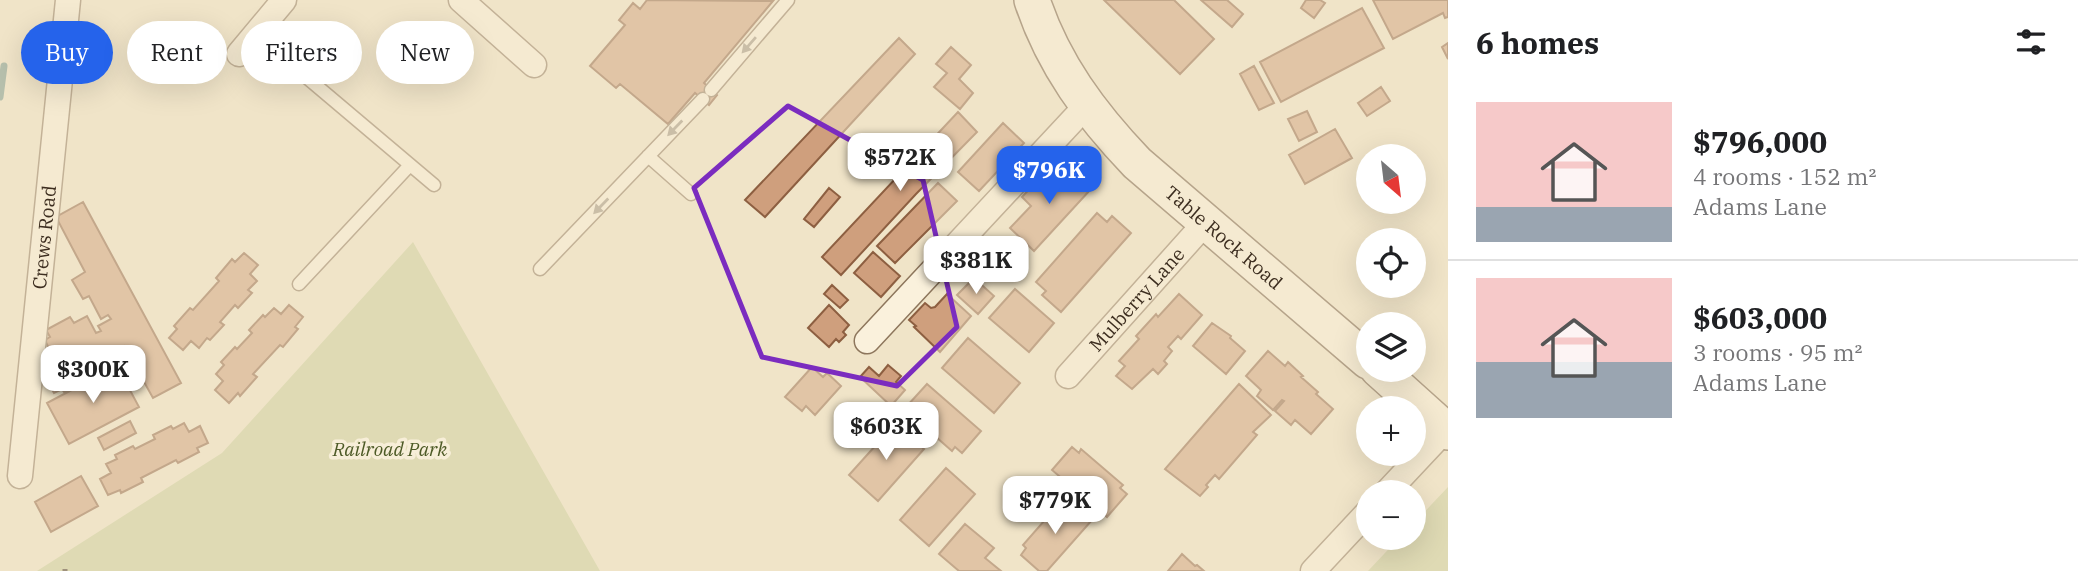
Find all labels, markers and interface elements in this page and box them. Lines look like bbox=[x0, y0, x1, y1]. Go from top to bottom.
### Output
chip: Buy bbox=[21, 21, 113, 84]
chip: Rent bbox=[127, 21, 227, 84]
chip: Filters bbox=[241, 21, 362, 84]
chip: New bbox=[376, 21, 474, 84]
text: 6 homes bbox=[1476, 23, 1599, 62]
icon: filters bbox=[2012, 23, 2050, 61]
one-way arrow bbox=[741, 36, 757, 54]
one-way arrow bbox=[668, 119, 684, 136]
text: $796,000 bbox=[1693, 122, 1827, 161]
icon: home bbox=[1532, 130, 1616, 214]
pin: $572K bbox=[851, 134, 949, 193]
text: $572K bbox=[864, 141, 936, 171]
north arrow bbox=[1356, 144, 1426, 214]
map controls bbox=[1356, 144, 1426, 550]
pin: $796K bbox=[1000, 146, 1098, 206]
text: $796K bbox=[1013, 154, 1085, 184]
text: 4 rooms · 152 m² bbox=[1693, 161, 1876, 191]
street label: Table Rock Road bbox=[1160, 180, 1288, 295]
street label: Crews Road bbox=[27, 184, 61, 290]
text: Adams Lane bbox=[1693, 191, 1827, 221]
one-way arrow bbox=[594, 197, 610, 214]
button: locate bbox=[1356, 228, 1426, 298]
pin: $381K bbox=[927, 236, 1025, 296]
street label: Mulberry Lane bbox=[1084, 242, 1190, 356]
text: $381K bbox=[940, 244, 1012, 274]
text: $603,000 bbox=[1693, 298, 1827, 337]
icon: home bbox=[1532, 306, 1616, 390]
button: layers bbox=[1356, 312, 1426, 382]
text: 3 rooms · 95 m² bbox=[1693, 337, 1863, 367]
pin: $300K bbox=[44, 346, 142, 405]
text: $300K bbox=[57, 353, 129, 383]
text: Adams Lane bbox=[1693, 367, 1827, 397]
button: + bbox=[1356, 396, 1426, 466]
pin: $603K bbox=[837, 402, 935, 462]
text: $603K bbox=[850, 410, 922, 440]
park label: Railroad Park bbox=[332, 437, 448, 461]
pin: $779K bbox=[1006, 476, 1104, 536]
button: − bbox=[1356, 480, 1426, 550]
text: $779K bbox=[1019, 484, 1091, 514]

